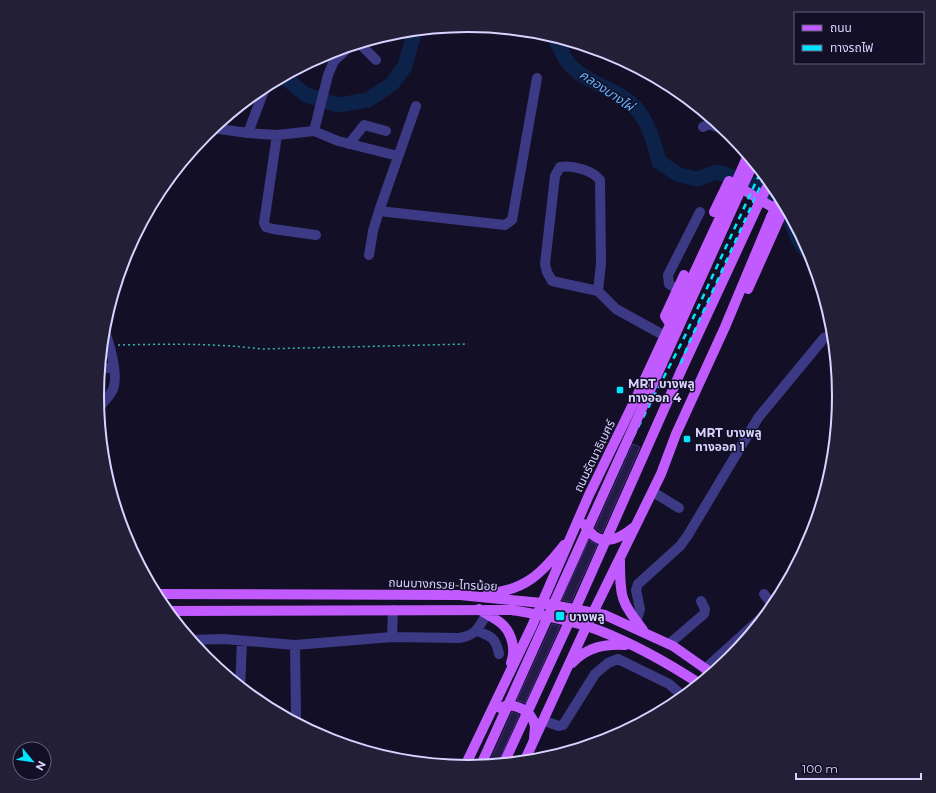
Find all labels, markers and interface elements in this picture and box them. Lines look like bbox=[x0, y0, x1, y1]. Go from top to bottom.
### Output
legend bbox=[794, 12, 924, 64]
text: ถนน bbox=[830, 20, 852, 35]
text: ทางรถไฟ bbox=[830, 40, 873, 55]
water label: คลองบางไผ่ bbox=[577, 66, 639, 115]
place label: MRT บางพลู ทางออก 4 bbox=[628, 376, 695, 405]
marker: MRT บางพลู ทางออก 4 bbox=[615, 385, 625, 395]
street label: ถนนรัตนาธิเบศร์ bbox=[570, 417, 618, 494]
place label: MRT บางพลู ทางออก 1 bbox=[695, 425, 762, 454]
marker: MRT บางพลู ทางออก 1 bbox=[682, 434, 692, 444]
street label: ถนนบางกรวย-ไทรน้อย bbox=[388, 575, 498, 593]
place label: บางพลู bbox=[569, 609, 605, 625]
marker: บางพลู bbox=[554, 610, 566, 622]
north arrow bbox=[12, 741, 52, 781]
scale bar bbox=[796, 755, 921, 781]
text: N bbox=[32, 759, 49, 773]
text: 100 m bbox=[802, 761, 838, 776]

